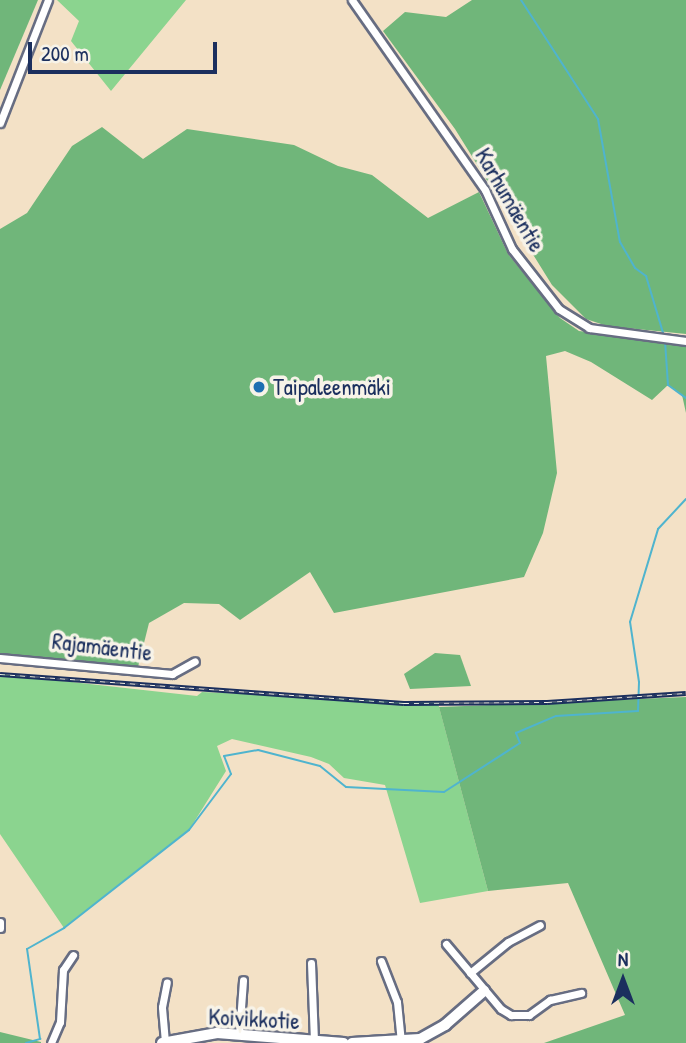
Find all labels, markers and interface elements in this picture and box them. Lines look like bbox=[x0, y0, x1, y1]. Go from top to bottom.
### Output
scale bar bbox=[32, 28, 220, 72]
text: 200 m bbox=[41, 39, 89, 68]
street label: Karhumäentie bbox=[469, 143, 551, 257]
place label: Taipaleenmäki bbox=[273, 373, 391, 401]
marker: Taipaleenmäki bbox=[251, 379, 267, 395]
street label: Rajamäentie bbox=[51, 627, 153, 667]
north arrow bbox=[588, 945, 658, 1015]
text: N bbox=[618, 946, 628, 972]
street label: Koivikkotie bbox=[208, 1003, 300, 1035]

